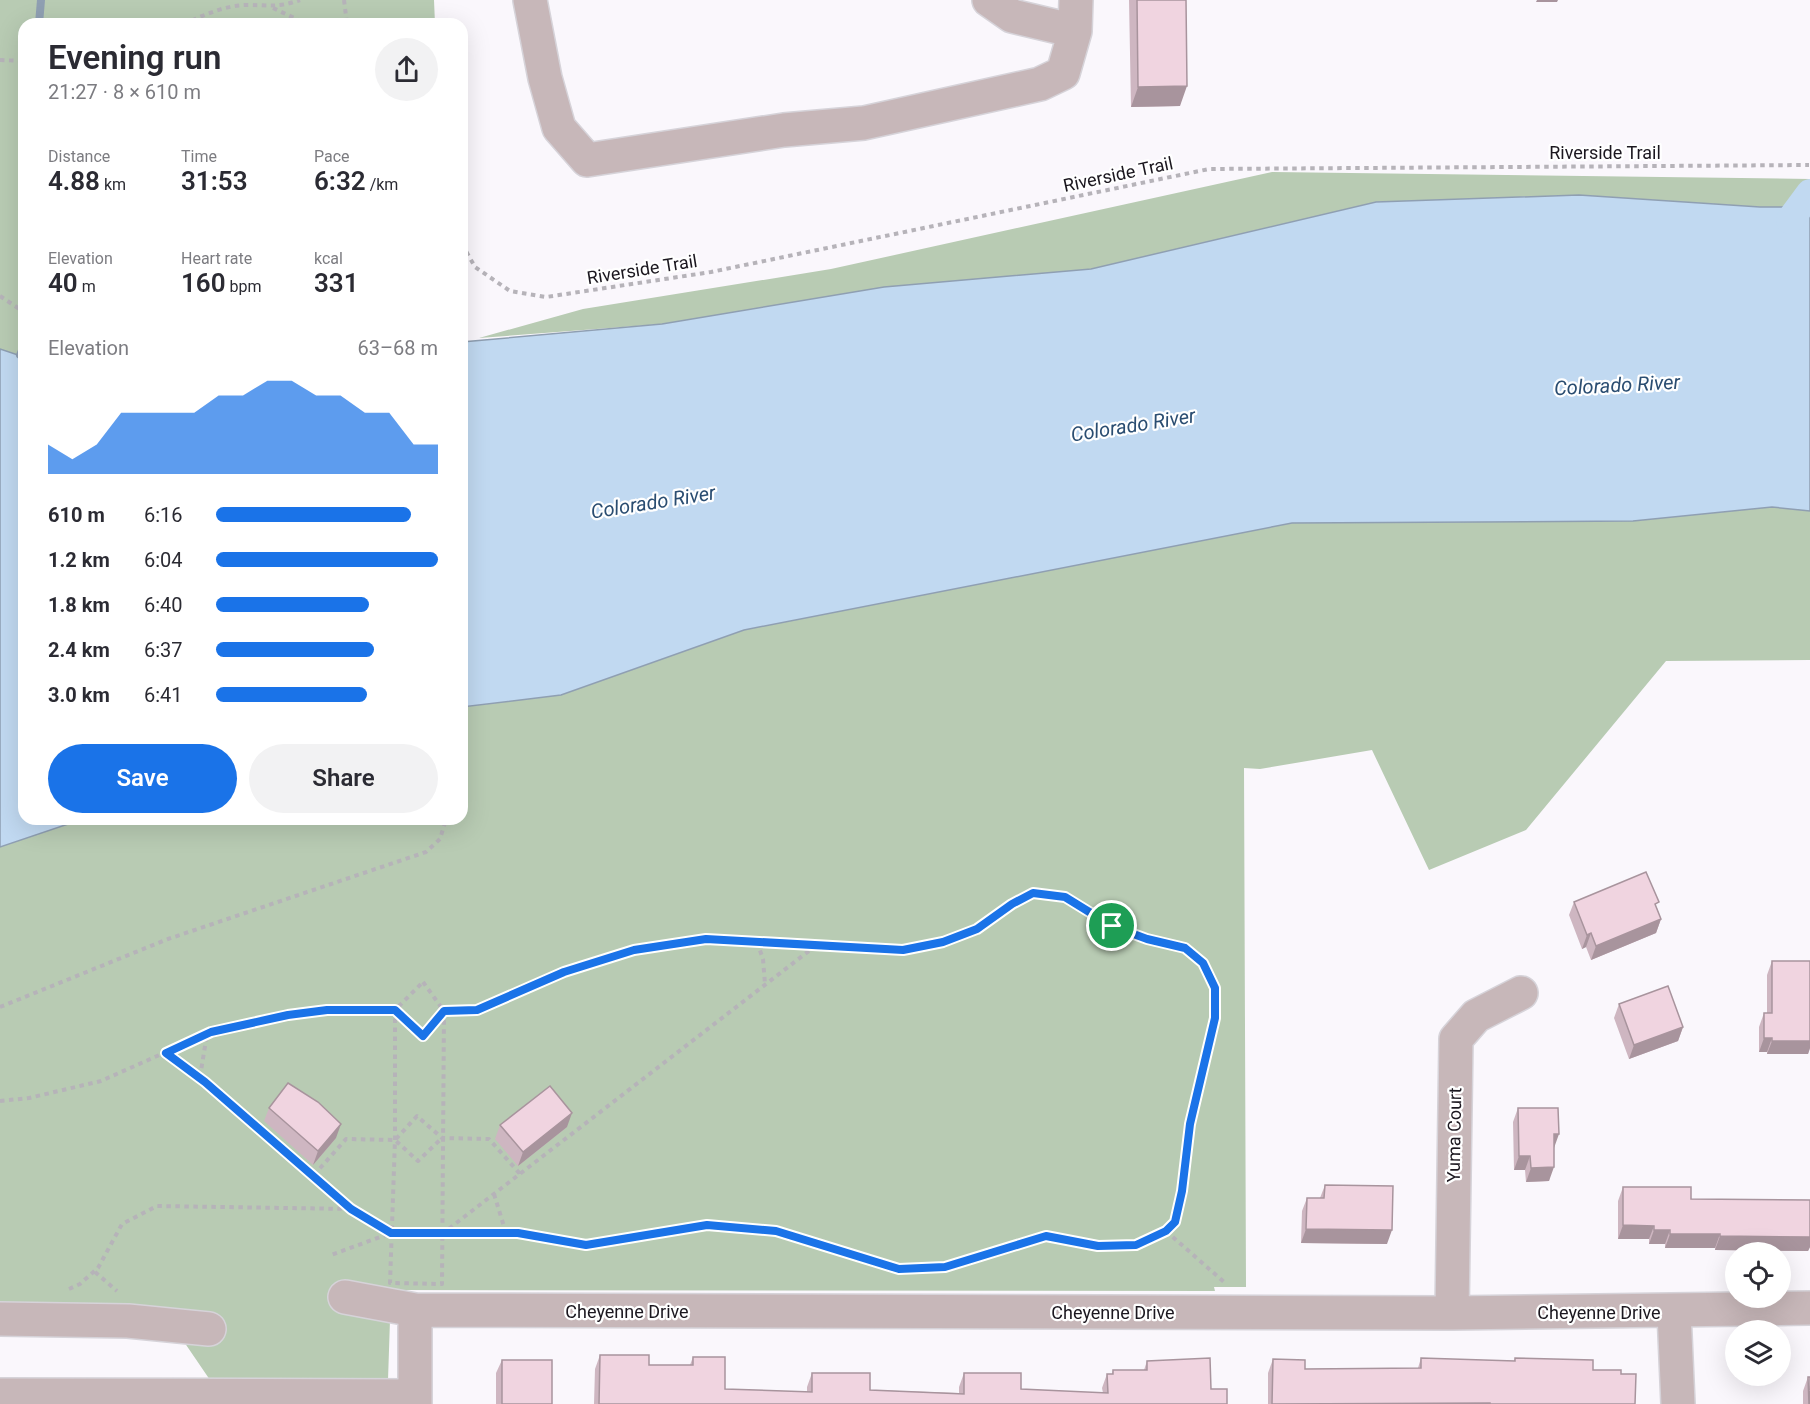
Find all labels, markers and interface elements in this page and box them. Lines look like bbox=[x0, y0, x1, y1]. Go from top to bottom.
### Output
text: Evening run bbox=[48, 38, 221, 77]
button: share bbox=[375, 38, 438, 101]
text: 21:27 · 8 × 610 m bbox=[48, 80, 201, 104]
street label: Riverside Trail bbox=[1549, 142, 1661, 163]
text: Distance bbox=[48, 147, 110, 166]
text: Time bbox=[181, 147, 217, 166]
text: Pace bbox=[314, 147, 350, 166]
street label: Riverside Trail bbox=[1061, 152, 1175, 196]
text: 4.88 bbox=[48, 166, 100, 196]
text: 31:53 bbox=[181, 166, 248, 196]
text: 6:32 bbox=[314, 166, 366, 196]
text: km bbox=[100, 175, 126, 194]
text: /km bbox=[366, 175, 398, 194]
text: Elevation bbox=[48, 249, 113, 268]
text: Heart rate bbox=[181, 249, 252, 268]
text: kcal bbox=[314, 249, 343, 268]
street label: Riverside Trail bbox=[585, 250, 699, 288]
text: 40 bbox=[48, 268, 78, 298]
text: 160 bbox=[181, 268, 226, 298]
text: 331 bbox=[314, 268, 359, 298]
text: m bbox=[78, 277, 96, 296]
text: bpm bbox=[226, 277, 262, 296]
text: Elevation bbox=[48, 336, 129, 360]
text: 63–68 m bbox=[357, 336, 438, 360]
water label: Colorado River bbox=[1553, 370, 1682, 400]
water label: Colorado River bbox=[1069, 403, 1198, 447]
water label: Colorado River bbox=[589, 480, 718, 524]
text: 610 m bbox=[48, 503, 105, 527]
text: 6:16 bbox=[144, 503, 183, 527]
text: 1.2 km bbox=[48, 548, 110, 572]
text: 6:04 bbox=[144, 548, 183, 572]
text: 1.8 km bbox=[48, 593, 110, 617]
text: 6:40 bbox=[144, 593, 183, 617]
text: 2.4 km bbox=[48, 638, 110, 662]
text: 6:37 bbox=[144, 638, 183, 662]
text: 3.0 km bbox=[48, 683, 110, 707]
text: 6:41 bbox=[144, 683, 183, 707]
button: Save bbox=[48, 744, 237, 813]
button: Share bbox=[249, 744, 438, 813]
pin bbox=[1086, 900, 1137, 951]
icon: arrive bbox=[1095, 909, 1128, 942]
street label: Yuma Court bbox=[1443, 1087, 1465, 1183]
map controls bbox=[1725, 1242, 1791, 1386]
button: locate bbox=[1725, 1242, 1791, 1308]
street label: Cheyenne Drive bbox=[565, 1301, 689, 1322]
street label: Cheyenne Drive bbox=[1051, 1302, 1175, 1323]
street label: Cheyenne Drive bbox=[1537, 1302, 1661, 1323]
button: layers bbox=[1725, 1320, 1791, 1386]

